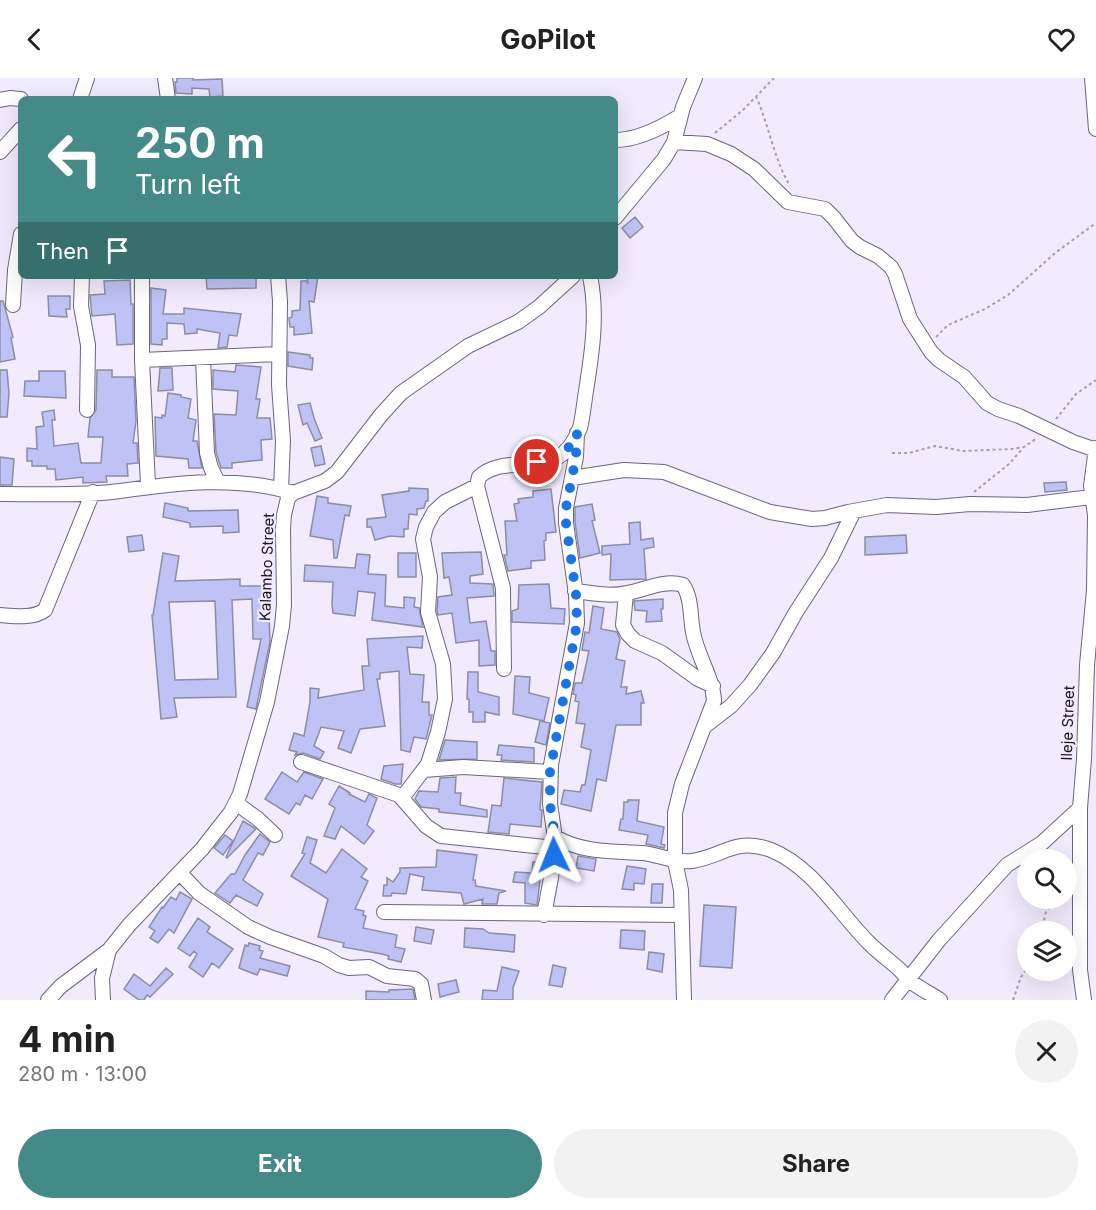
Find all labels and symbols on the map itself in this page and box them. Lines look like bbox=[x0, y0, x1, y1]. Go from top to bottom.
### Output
pin bbox=[511, 436, 562, 487]
street label: Kalambo Street bbox=[255, 512, 278, 621]
street label: Ileje Street bbox=[1057, 685, 1078, 761]
position arrow bbox=[522, 823, 586, 887]

